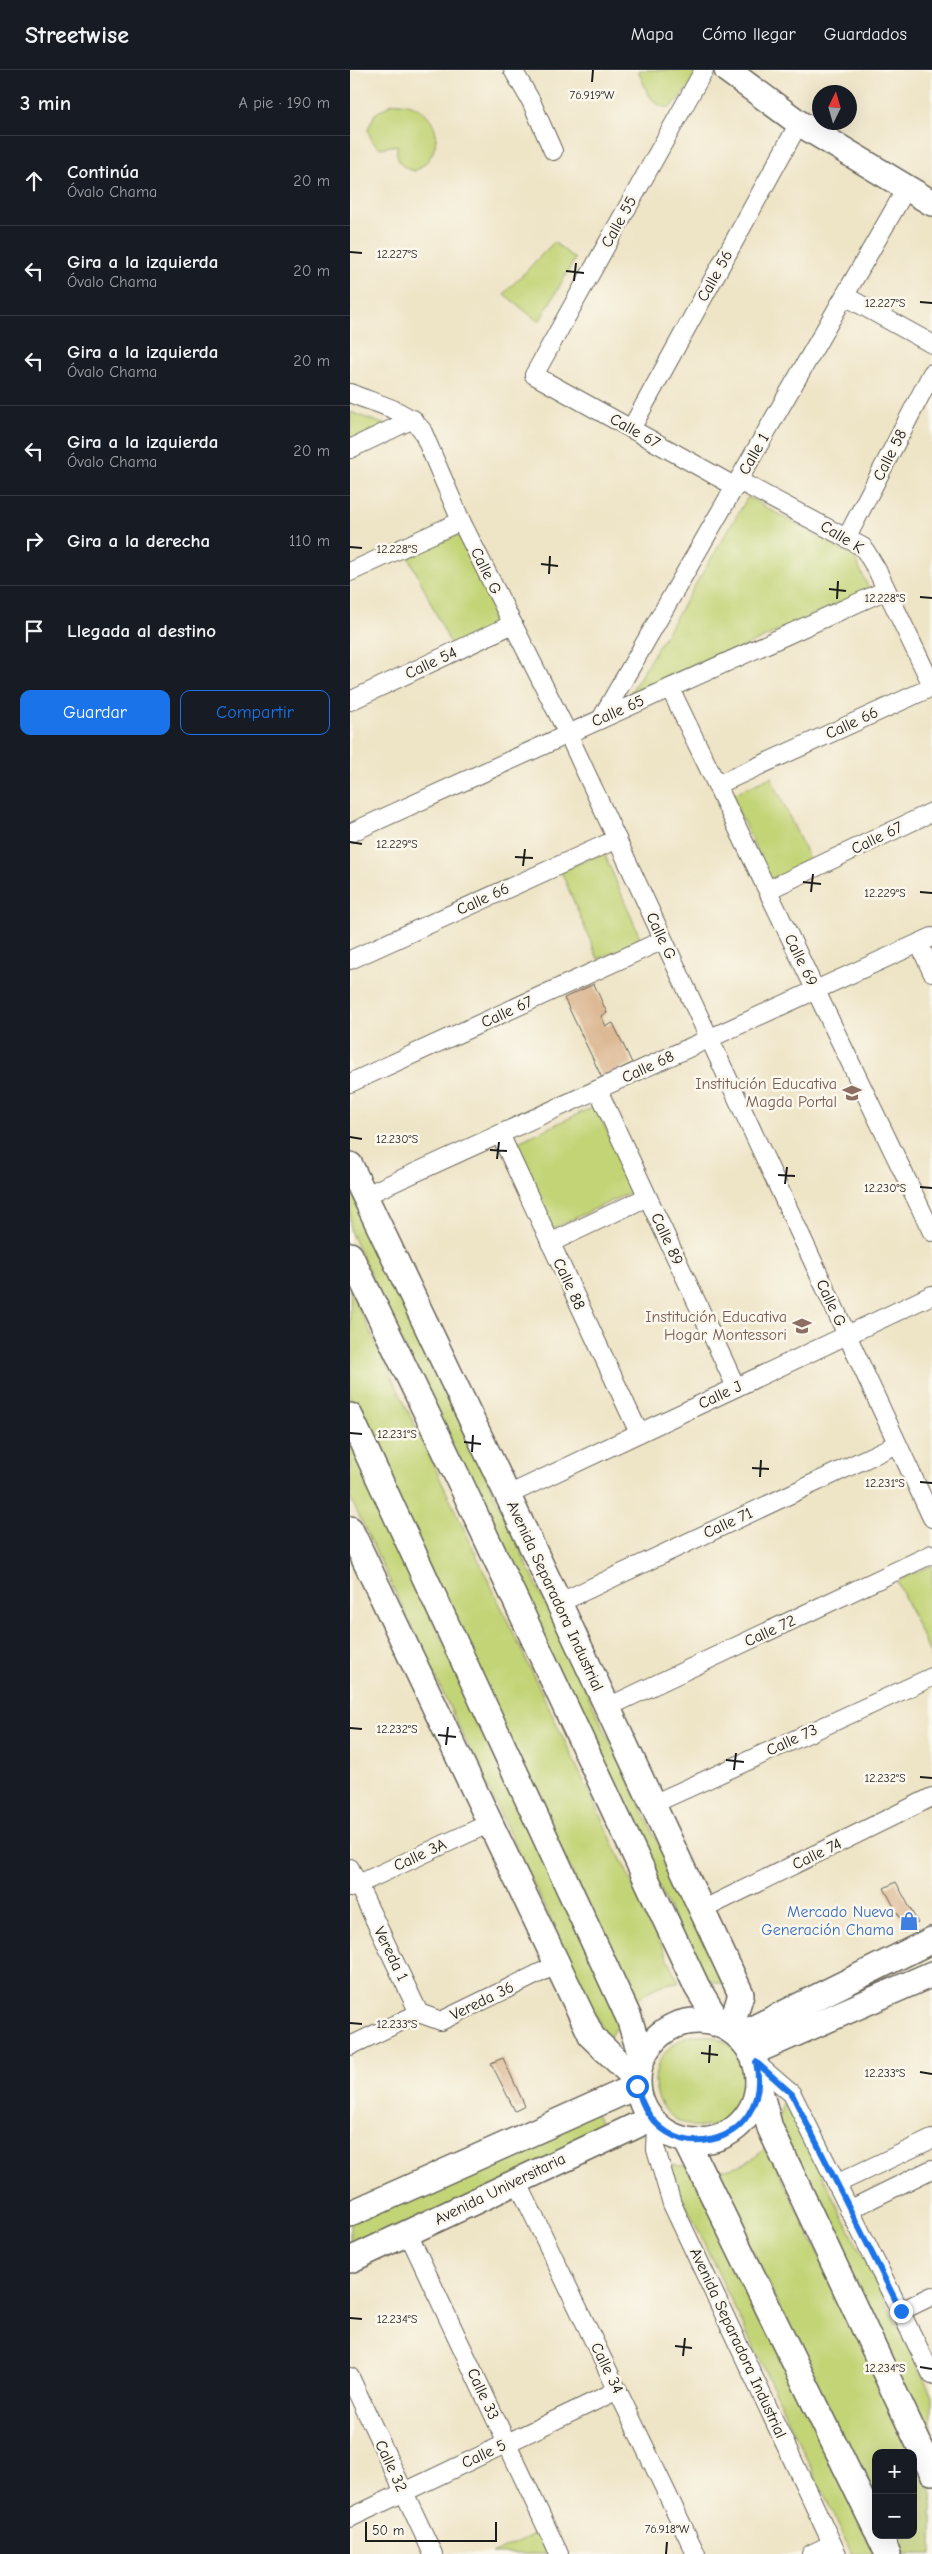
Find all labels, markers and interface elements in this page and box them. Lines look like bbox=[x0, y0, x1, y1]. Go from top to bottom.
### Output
text: Streetwise bbox=[25, 21, 129, 49]
text: Mapa bbox=[631, 24, 674, 45]
text: Cómo llegar bbox=[702, 24, 796, 45]
text: Guardados bbox=[824, 24, 907, 45]
north arrow bbox=[812, 85, 857, 130]
text: 76.919°W bbox=[570, 88, 615, 102]
text: 3 min bbox=[20, 91, 71, 115]
text: A pie · 190 m bbox=[239, 94, 330, 112]
text: Continúa bbox=[67, 161, 139, 183]
icon: ahead bbox=[20, 167, 48, 195]
text: 20 m bbox=[293, 172, 330, 190]
text: Óvalo Chama bbox=[67, 183, 157, 201]
street label: Calle 55 bbox=[598, 193, 640, 251]
text: 12.227°S bbox=[377, 247, 418, 261]
street label: Calle 56 bbox=[694, 247, 736, 305]
text: Gira a la izquierda bbox=[67, 251, 218, 273]
icon: left bbox=[20, 257, 48, 285]
text: 20 m bbox=[293, 262, 330, 280]
text: Óvalo Chama bbox=[67, 273, 157, 291]
text: 12.227°S bbox=[865, 296, 906, 310]
text: Gira a la izquierda bbox=[67, 341, 218, 363]
icon: left bbox=[20, 347, 48, 375]
text: 20 m bbox=[293, 352, 330, 370]
text: Óvalo Chama bbox=[67, 363, 157, 381]
street label: Calle 67 bbox=[607, 410, 664, 452]
street label: Calle 58 bbox=[869, 426, 911, 484]
street label: Calle 1 bbox=[735, 430, 773, 478]
text: Gira a la izquierda bbox=[67, 431, 218, 453]
icon: left bbox=[20, 437, 48, 465]
text: 20 m bbox=[293, 442, 330, 460]
text: Óvalo Chama bbox=[67, 453, 157, 471]
street label: Calle K bbox=[817, 517, 867, 557]
icon: right bbox=[20, 527, 48, 555]
text: Gira a la derecha bbox=[67, 530, 210, 552]
text: 110 m bbox=[289, 532, 330, 550]
text: 12.228°S bbox=[376, 542, 418, 556]
street label: Calle G bbox=[467, 545, 505, 597]
text: 12.228°S bbox=[864, 591, 906, 605]
icon: arrive bbox=[20, 617, 48, 645]
text: Llegada al destino bbox=[67, 620, 216, 642]
street label: Calle 54 bbox=[402, 643, 460, 683]
button: Guardar bbox=[20, 690, 170, 735]
button: Compartir bbox=[180, 690, 330, 735]
street label: Calle 65 bbox=[589, 691, 647, 731]
street label: Calle 66 bbox=[823, 703, 881, 743]
street label: Calle 67 bbox=[848, 818, 906, 858]
text: 12.229°S bbox=[376, 837, 418, 851]
street label: Calle 66 bbox=[454, 879, 512, 919]
text: 12.229°S bbox=[864, 886, 906, 900]
street label: Calle G bbox=[642, 910, 680, 962]
street label: Calle 69 bbox=[781, 931, 821, 989]
street label: Calle 67 bbox=[478, 992, 536, 1032]
street label: Calle 68 bbox=[619, 1047, 677, 1087]
place label: Institución Educativa Magda Portal bbox=[695, 1075, 837, 1111]
school or university icon: Institución Educativa Magda Portal bbox=[841, 1082, 863, 1104]
text: 12.230°S bbox=[376, 1132, 418, 1146]
text: 12.230°S bbox=[864, 1181, 906, 1195]
street label: Calle 89 bbox=[647, 1210, 687, 1268]
street label: Calle 88 bbox=[549, 1255, 589, 1313]
street label: Calle G bbox=[812, 1277, 850, 1329]
place label: Institución Educativa Hogar Montessori bbox=[645, 1308, 787, 1344]
school or university icon: Institución Educativa Hogar Montessori bbox=[791, 1315, 813, 1337]
street label: Calle J bbox=[695, 1377, 745, 1413]
text: 12.231°S bbox=[377, 1427, 417, 1441]
text: 12.231°S bbox=[865, 1476, 905, 1490]
street label: Avenida Separadora Industrial bbox=[503, 1498, 607, 1694]
street label: Calle 71 bbox=[700, 1504, 756, 1542]
street label: Calle 72 bbox=[742, 1611, 798, 1651]
street label: Calle 73 bbox=[764, 1720, 820, 1760]
text: 12.232°S bbox=[376, 1722, 418, 1736]
text: 12.232°S bbox=[864, 1771, 906, 1785]
street label: Calle 74 bbox=[789, 1834, 845, 1874]
street label: Calle 3A bbox=[391, 1835, 449, 1875]
place label: Mercado Nueva Generación Chama bbox=[761, 1903, 894, 1939]
shop icon: Mercado Nueva Generación Chama bbox=[898, 1910, 920, 1932]
street label: Vereda 1 bbox=[370, 1924, 412, 1984]
street label: Vereda 36 bbox=[447, 1978, 517, 2024]
text: 12.233°S bbox=[377, 2017, 418, 2031]
text: 12.233°S bbox=[865, 2066, 906, 2080]
route start bbox=[626, 2075, 649, 2098]
street label: Avenida Universitaria bbox=[432, 2149, 568, 2229]
street label: Avenida Separadora Industrial bbox=[686, 2245, 790, 2441]
route end bbox=[890, 2300, 913, 2323]
text: 12.234°S bbox=[377, 2312, 418, 2326]
street label: Calle 34 bbox=[587, 2340, 627, 2396]
text: 12.234°S bbox=[865, 2361, 906, 2375]
street label: Calle 33 bbox=[463, 2365, 503, 2423]
street label: Calle 5 bbox=[459, 2436, 509, 2472]
street label: Calle 32 bbox=[371, 2437, 411, 2495]
map controls bbox=[872, 2449, 917, 2539]
button: + bbox=[872, 2449, 917, 2494]
button: − bbox=[872, 2494, 917, 2539]
scale bar bbox=[365, 2519, 498, 2542]
text: 50 m bbox=[372, 2522, 404, 2539]
text: 76.918°W bbox=[645, 2522, 690, 2536]

